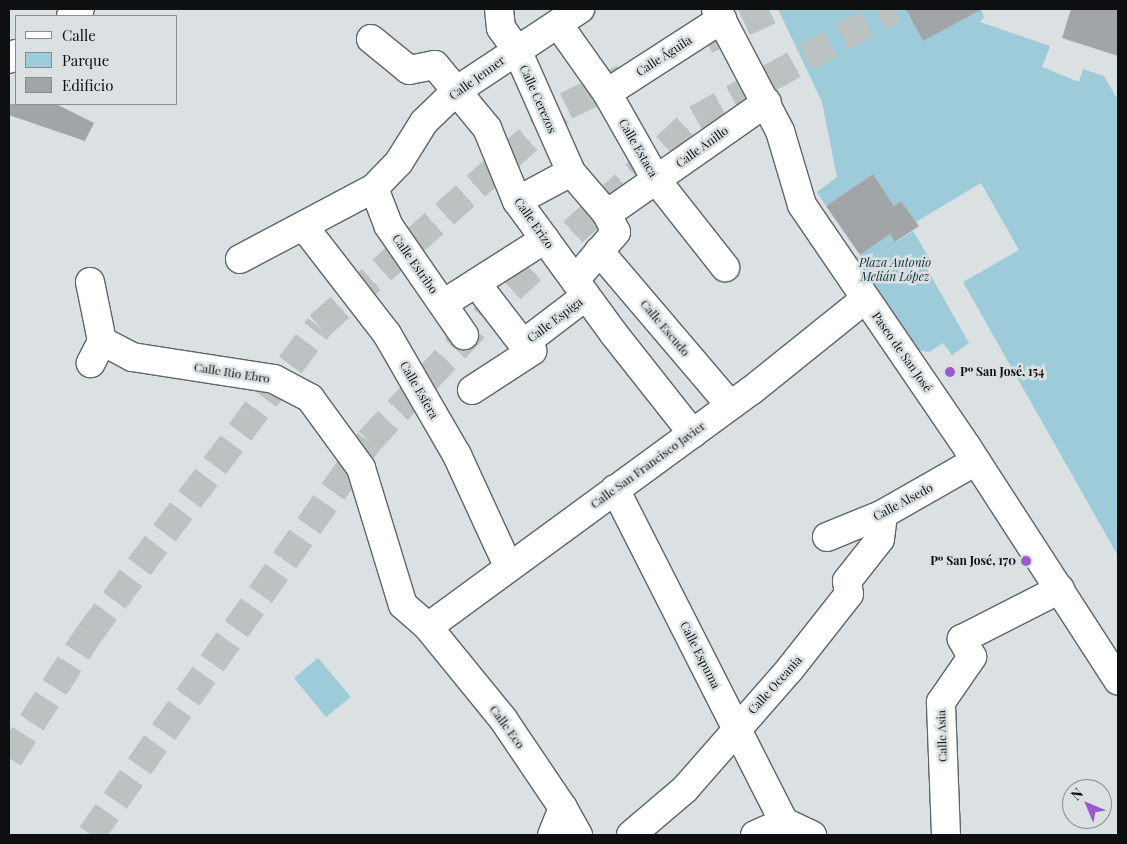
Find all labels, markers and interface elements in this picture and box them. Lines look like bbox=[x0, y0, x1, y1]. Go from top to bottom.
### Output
legend bbox=[15, 15, 178, 105]
text: Calle bbox=[62, 25, 96, 45]
street label: Calle Águila bbox=[633, 33, 695, 79]
text: Parque bbox=[62, 50, 109, 70]
street label: Calle Jenner bbox=[446, 53, 508, 103]
street label: Calle Cerezos bbox=[517, 63, 559, 135]
text: Edificio bbox=[62, 75, 113, 95]
street label: Calle Estaca bbox=[616, 116, 660, 180]
street label: Calle Anillo bbox=[673, 123, 731, 171]
street label: Calle Erizo bbox=[511, 195, 557, 251]
street label: Calle Estribo bbox=[389, 232, 441, 296]
park label: Plaza Antonio Melián López bbox=[859, 256, 931, 284]
street label: Calle Espiga bbox=[525, 295, 585, 345]
street label: Calle Escudo bbox=[637, 297, 693, 359]
street label: Paseo de San José bbox=[869, 309, 935, 395]
street label: Calle Esfera bbox=[397, 359, 441, 421]
street label: Calle Rio Ebro bbox=[193, 360, 271, 386]
place label: Pº San José, 154 bbox=[960, 365, 1044, 379]
marker: Pº San José, 154 bbox=[944, 366, 956, 378]
street label: Calle San Francisco Javier bbox=[588, 418, 708, 512]
street label: Calle Alsedo bbox=[870, 480, 936, 524]
place label: Pº San José, 170 bbox=[930, 554, 1016, 568]
marker: Pº San José, 170 bbox=[1020, 555, 1032, 567]
street label: Calle Espuma bbox=[677, 619, 723, 691]
street label: Calle Oceania bbox=[745, 653, 805, 717]
street label: Calle Eco bbox=[487, 703, 527, 751]
street label: Calle Asia bbox=[934, 710, 950, 762]
north arrow bbox=[1062, 779, 1112, 829]
text: N bbox=[1066, 783, 1087, 804]

